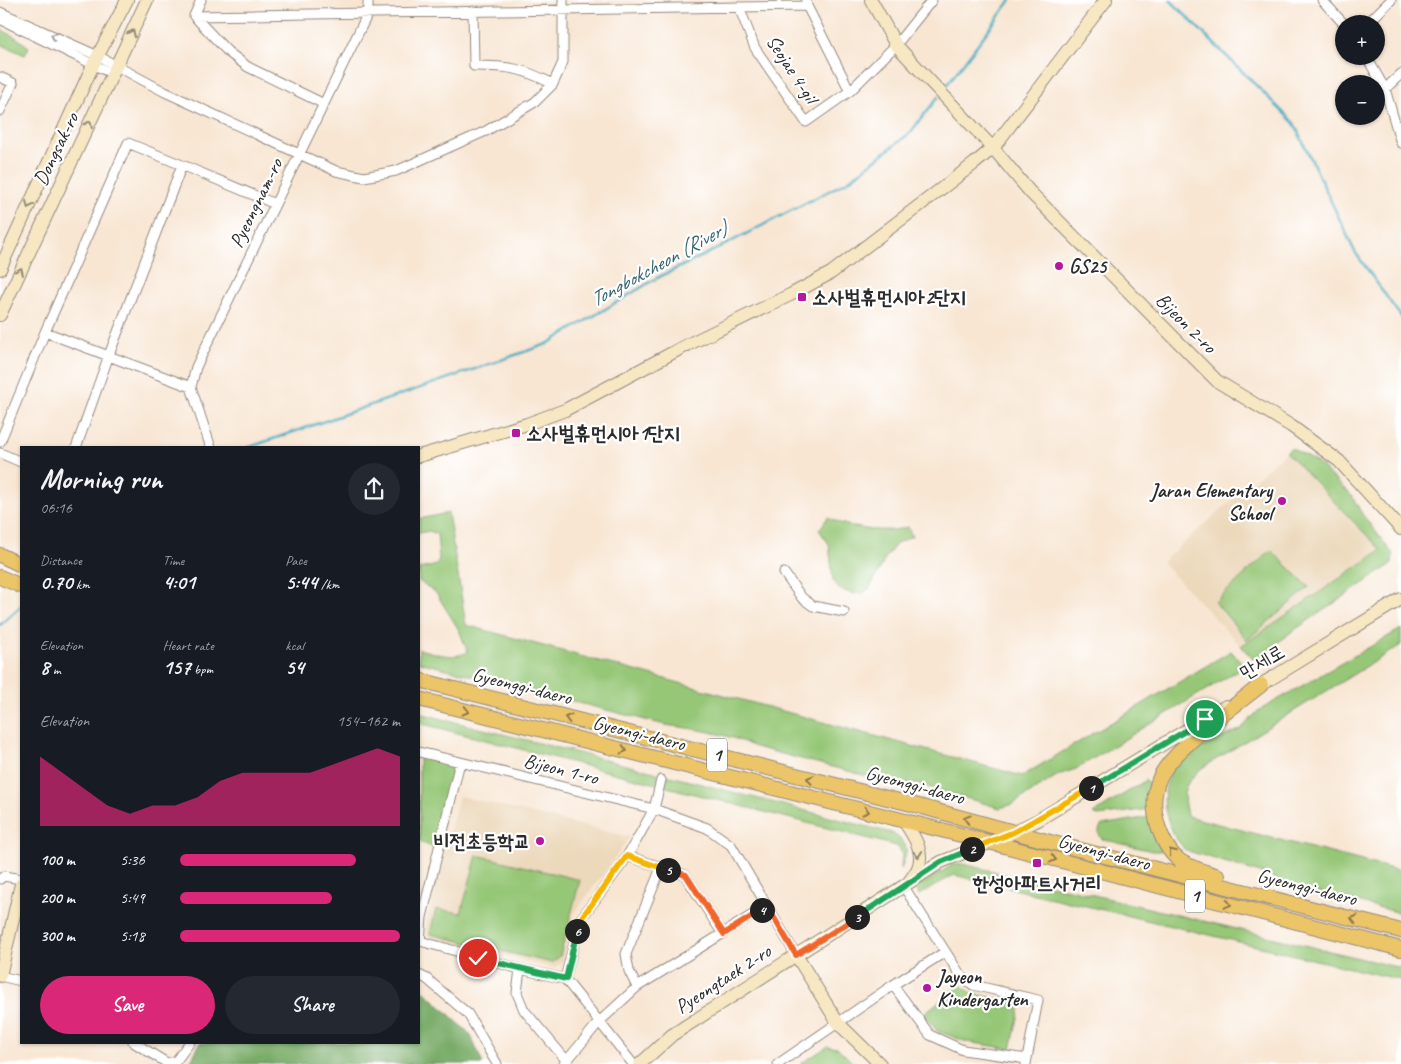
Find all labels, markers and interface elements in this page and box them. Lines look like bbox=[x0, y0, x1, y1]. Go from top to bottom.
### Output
map controls bbox=[1335, 15, 1385, 125]
button: + bbox=[1335, 15, 1385, 65]
one-way arrow bbox=[125, 29, 136, 38]
street label: Seojae 4-gil bbox=[761, 30, 825, 111]
one-way arrow bbox=[50, 33, 59, 43]
button: − bbox=[1335, 75, 1385, 125]
street label: Dongsak-ro bbox=[28, 108, 85, 189]
one-way arrow bbox=[83, 120, 93, 129]
street label: Pyeongnam-ro bbox=[224, 153, 289, 252]
one-way arrow bbox=[25, 200, 35, 209]
water label: Tongbokcheon (River) bbox=[585, 213, 735, 312]
place label: GS25 bbox=[1069, 254, 1108, 279]
marker: GS25 bbox=[1053, 260, 1065, 272]
one-way arrow bbox=[14, 267, 25, 276]
place label: 소사벌휴먼시아2단지 bbox=[812, 285, 966, 310]
street label: Bijeon 2-ro bbox=[1150, 287, 1222, 359]
marker: 소사벌휴먼시아2단지 bbox=[796, 291, 808, 303]
place label: 소사벌휴먼시아1단지 bbox=[526, 421, 680, 446]
marker: 소사벌휴먼시아1단지 bbox=[510, 427, 522, 439]
text: Morning run bbox=[40, 461, 162, 496]
button: share bbox=[348, 463, 400, 515]
place label: Jaran Elementary School bbox=[1149, 478, 1275, 526]
marker: Jaran Elementary School bbox=[1276, 495, 1288, 507]
text: 06:16 bbox=[40, 498, 72, 518]
text: Distance bbox=[40, 552, 82, 569]
text: Time bbox=[163, 552, 184, 569]
text: Pace bbox=[285, 552, 307, 569]
text: 0.70 bbox=[40, 569, 72, 595]
text: 4:01 bbox=[163, 569, 195, 595]
text: 5:44 bbox=[285, 569, 318, 595]
text: km bbox=[72, 576, 90, 593]
text: /km bbox=[318, 576, 339, 593]
text: Elevation bbox=[40, 637, 83, 654]
text: Heart rate bbox=[163, 637, 214, 654]
text: kcal bbox=[285, 637, 304, 654]
street label: 만세로 bbox=[1235, 639, 1289, 685]
text: 8 bbox=[40, 654, 49, 680]
text: 157 bbox=[163, 654, 191, 680]
text: 54 bbox=[285, 654, 304, 680]
text: m bbox=[49, 661, 61, 678]
text: bpm bbox=[191, 661, 213, 678]
street label: Gyeonggi-daero bbox=[470, 662, 575, 711]
pin bbox=[1184, 698, 1226, 740]
one-way arrow bbox=[462, 705, 470, 715]
icon: arrive bbox=[1191, 705, 1219, 733]
street label: Gyeongi-daero bbox=[590, 709, 689, 757]
text: Elevation bbox=[40, 711, 89, 731]
text: 154–162 m bbox=[337, 711, 400, 731]
one-way arrow bbox=[563, 713, 572, 724]
road number: 1 bbox=[707, 738, 727, 772]
one-way arrow bbox=[619, 744, 628, 755]
street label: Bijeon 1-ro bbox=[521, 748, 602, 790]
street label: Gyeonggi-daero bbox=[863, 760, 968, 810]
one-way arrow bbox=[805, 774, 814, 785]
pin: 1 bbox=[1078, 776, 1104, 800]
text: 1 bbox=[1088, 780, 1095, 797]
one-way arrow bbox=[862, 805, 871, 816]
one-way arrow bbox=[964, 815, 972, 825]
street label: Gyeongi-daero bbox=[1055, 828, 1154, 876]
place label: 비전초등학교 bbox=[433, 829, 530, 854]
marker: 비전초등학교 bbox=[534, 835, 546, 847]
pin: 2 bbox=[960, 836, 984, 862]
text: 2 bbox=[969, 841, 976, 858]
one-way arrow bbox=[1170, 849, 1178, 858]
text: 100 m bbox=[40, 850, 75, 870]
text: 5:36 bbox=[120, 850, 145, 870]
one-way arrow bbox=[912, 850, 923, 858]
one-way arrow bbox=[1049, 853, 1058, 864]
marker: 한성아파트사거리 bbox=[1031, 857, 1043, 869]
pin: 5 bbox=[656, 858, 680, 882]
text: 5 bbox=[665, 862, 672, 879]
street label: Gyeonggi-daero bbox=[1255, 863, 1360, 912]
place label: 한성아파트사거리 bbox=[972, 871, 1101, 896]
road number: 1 bbox=[1185, 879, 1205, 912]
text: 200 m bbox=[40, 888, 75, 908]
text: 5:49 bbox=[120, 888, 145, 908]
pin: 4 bbox=[750, 898, 774, 922]
one-way arrow bbox=[1223, 898, 1232, 909]
text: 4 bbox=[759, 902, 766, 919]
pin: 3 bbox=[844, 904, 870, 930]
text: 3 bbox=[854, 909, 861, 926]
one-way arrow bbox=[1349, 914, 1358, 925]
pin: 6 bbox=[564, 918, 590, 944]
text: 6 bbox=[574, 923, 581, 940]
text: 300 m bbox=[40, 926, 75, 946]
text: 5:18 bbox=[120, 926, 145, 946]
pin bbox=[457, 937, 499, 979]
street label: Pyeongtaek 2-ro bbox=[670, 938, 776, 1019]
icon: check bbox=[464, 944, 492, 972]
place label: Jayeon Kindergarten bbox=[935, 964, 1029, 1012]
button: Save bbox=[40, 976, 215, 1034]
button: Share bbox=[225, 976, 400, 1034]
marker: Jayeon Kindergarten bbox=[921, 982, 933, 994]

